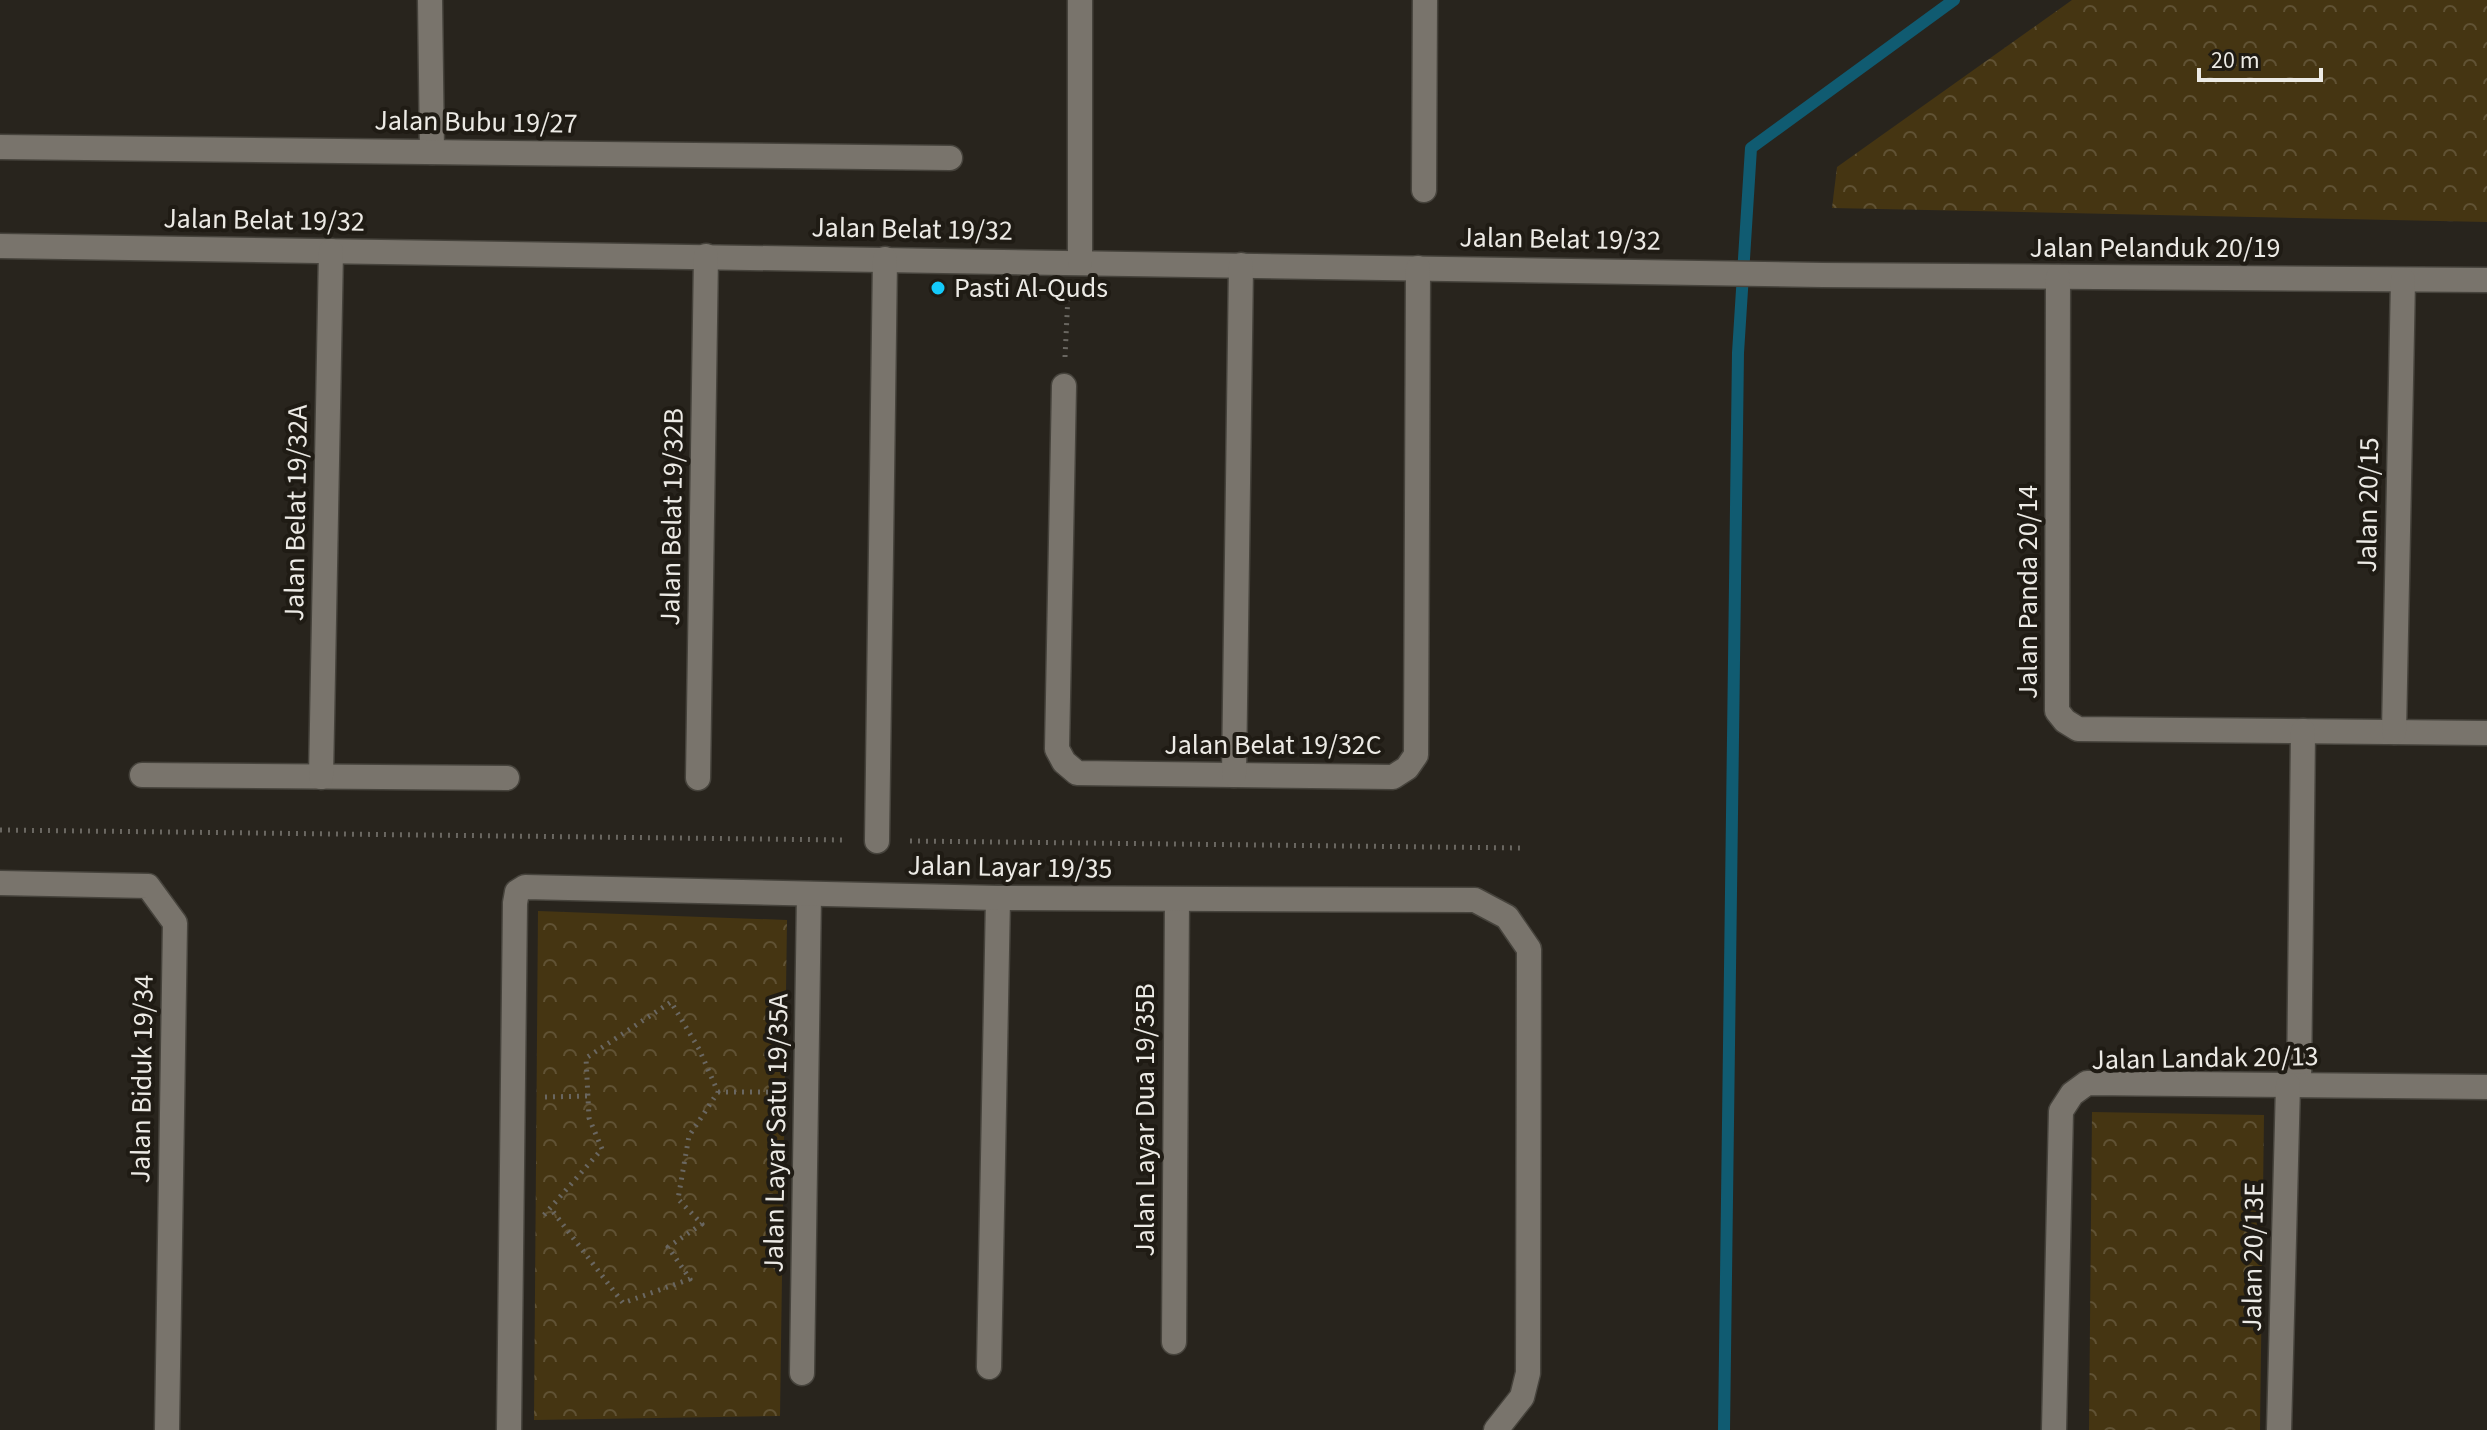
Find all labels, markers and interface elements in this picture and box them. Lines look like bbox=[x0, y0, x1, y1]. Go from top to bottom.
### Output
scale bar bbox=[2199, 32, 2321, 82]
text: 20 m bbox=[2211, 43, 2260, 78]
street label: Jalan Bubu 19/27 bbox=[374, 100, 578, 144]
street label: Jalan Belat 19/32 bbox=[163, 198, 365, 242]
street label: Jalan Belat 19/32 bbox=[811, 207, 1013, 251]
street label: Jalan Belat 19/32 bbox=[1459, 217, 1661, 261]
street label: Jalan Pelanduk 20/19 bbox=[2029, 228, 2281, 268]
place label: Pasti Al-Quds bbox=[954, 268, 1108, 308]
marker: Pasti Al-Quds bbox=[929, 279, 947, 297]
street label: Jalan Belat 19/32A bbox=[274, 404, 318, 622]
street label: Jalan Belat 19/32B bbox=[650, 408, 694, 626]
street label: Jalan 20/15 bbox=[2347, 437, 2389, 573]
street label: Jalan Panda 20/14 bbox=[2008, 485, 2048, 699]
street label: Jalan Belat 19/32C bbox=[1164, 725, 1382, 765]
street label: Jalan Layar 19/35 bbox=[907, 845, 1113, 889]
street label: Jalan Biduk 19/34 bbox=[120, 974, 164, 1184]
street label: Jalan Layar Dua 19/35B bbox=[1125, 983, 1165, 1257]
street label: Jalan Layar Satu 19/35A bbox=[754, 992, 798, 1273]
street label: Jalan Landak 20/13 bbox=[2091, 1036, 2319, 1080]
street label: Jalan 20/13E bbox=[2232, 1182, 2274, 1332]

